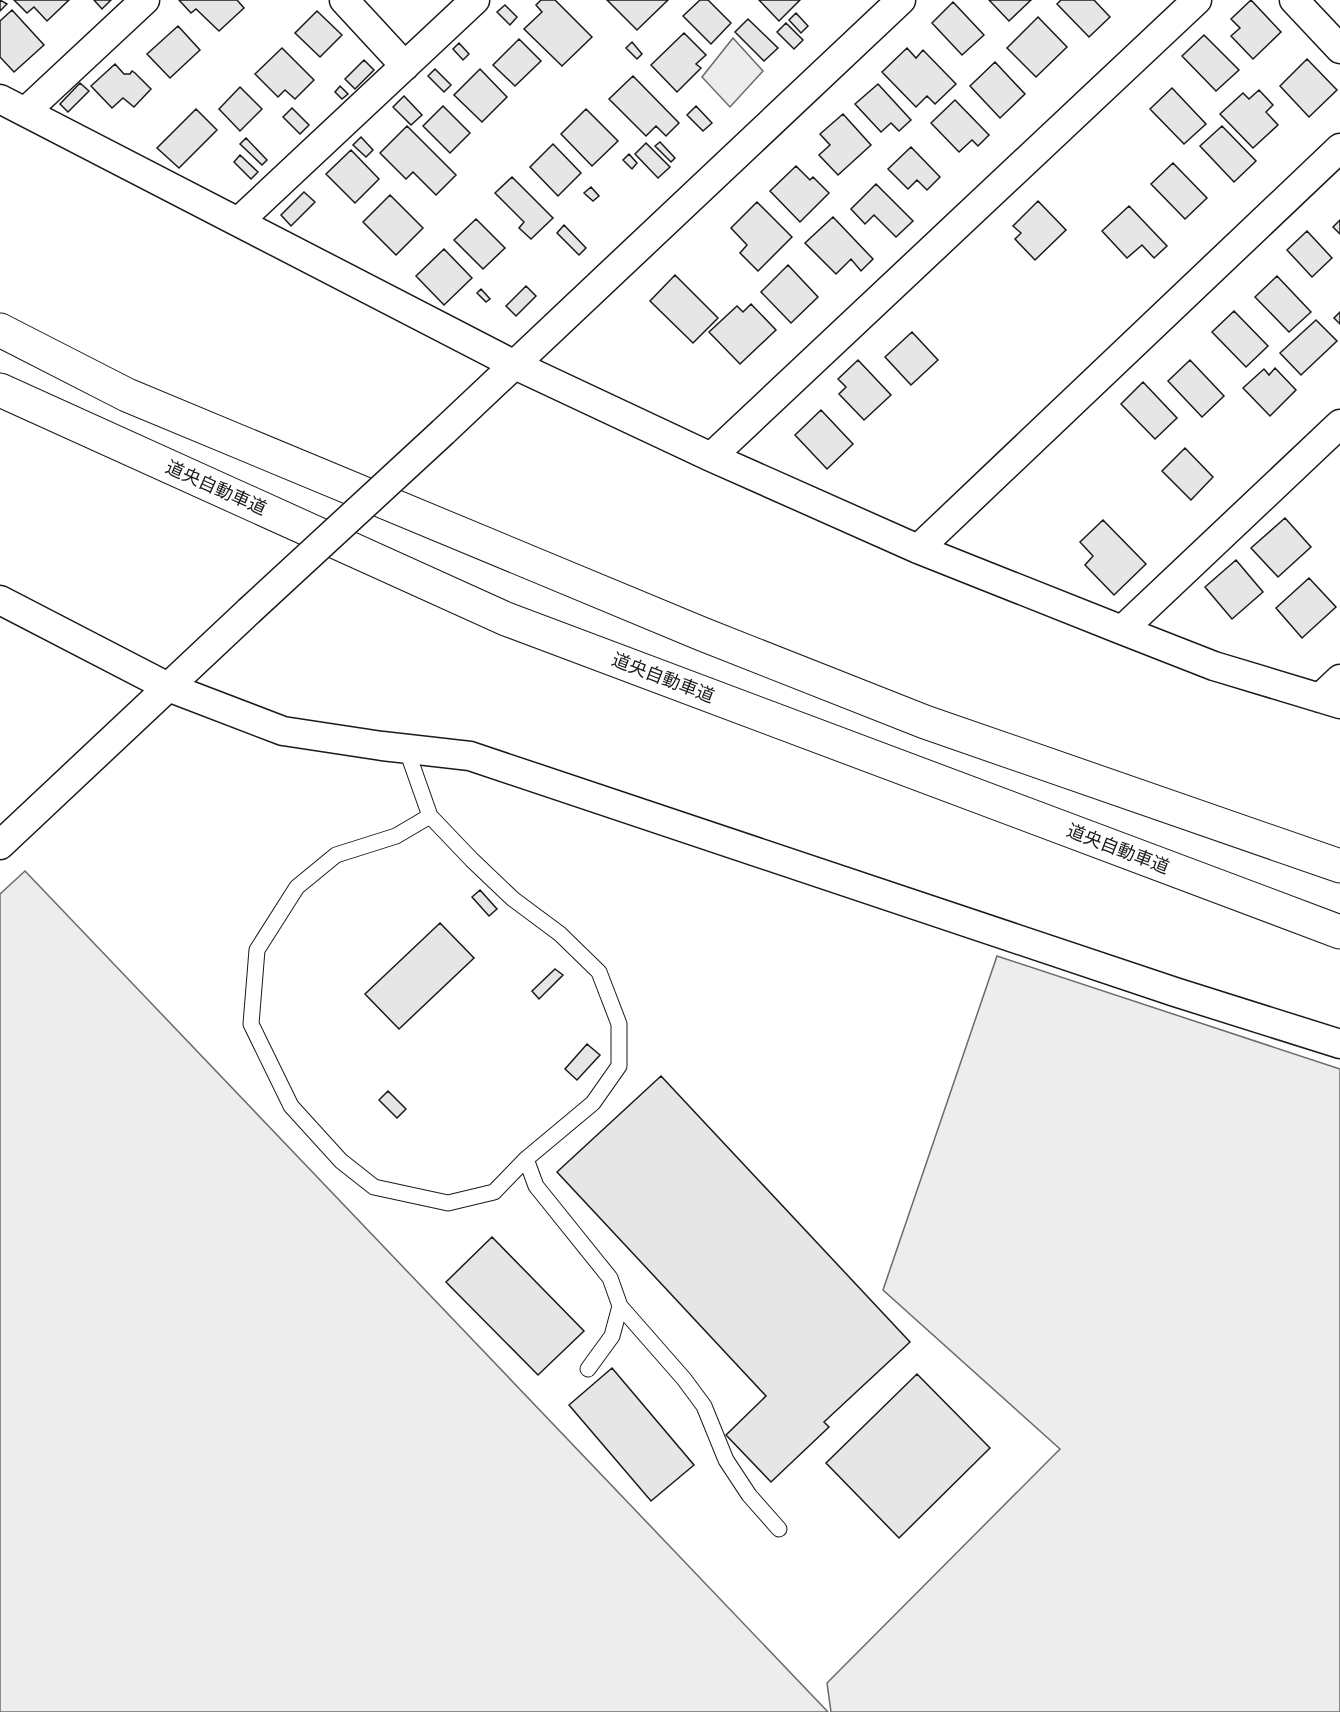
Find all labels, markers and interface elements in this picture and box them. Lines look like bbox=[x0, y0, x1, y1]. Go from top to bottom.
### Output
street label: 道央自動車道 bbox=[163, 456, 270, 519]
street label: 道央自動車道 bbox=[609, 648, 717, 707]
street label: 道央自動車道 bbox=[1064, 819, 1172, 878]

